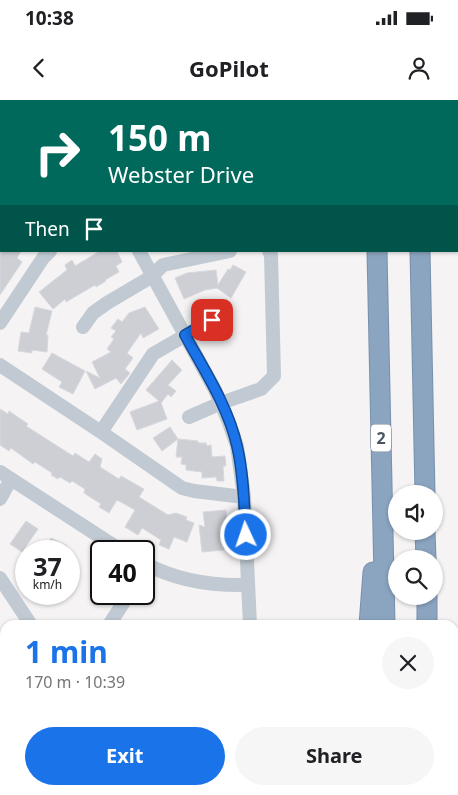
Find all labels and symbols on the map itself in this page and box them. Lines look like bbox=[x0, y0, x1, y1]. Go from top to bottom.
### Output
pin bbox=[191, 299, 233, 341]
road number: 2 bbox=[371, 424, 391, 452]
position arrow bbox=[219, 508, 271, 560]
speed limit sign: 40 bbox=[90, 540, 155, 605]

